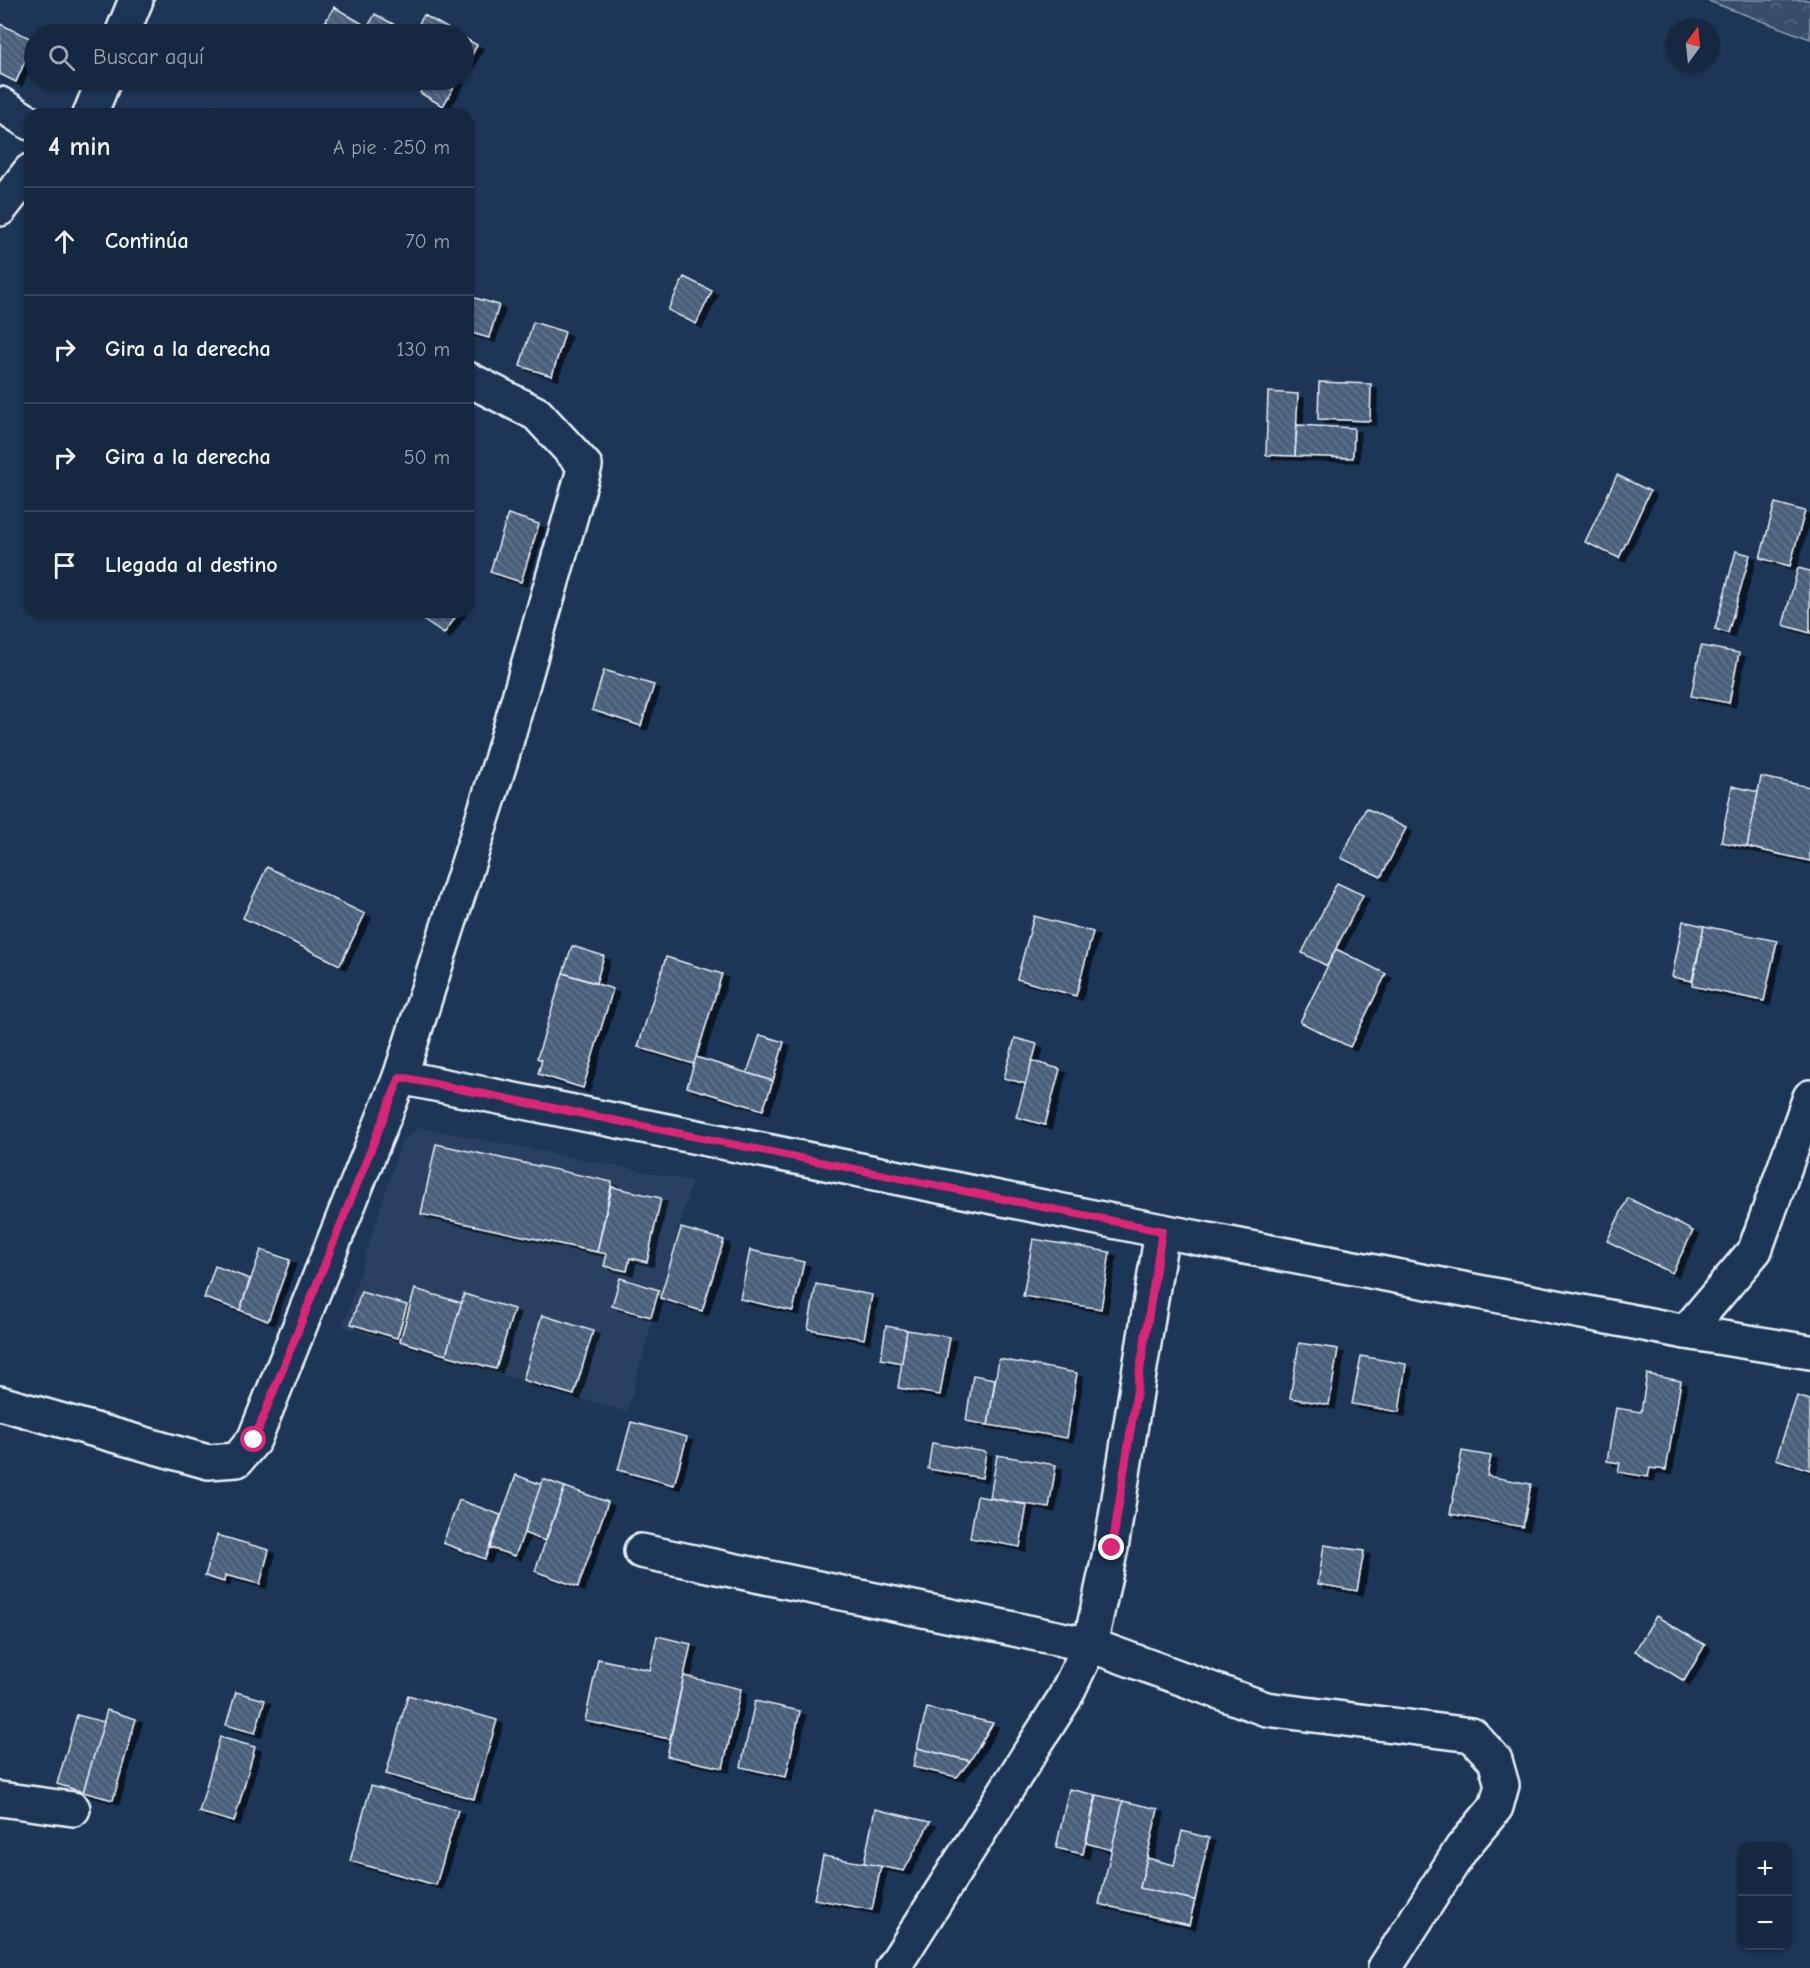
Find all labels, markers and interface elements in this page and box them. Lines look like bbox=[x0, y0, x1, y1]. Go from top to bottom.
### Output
north arrow bbox=[1666, 18, 1720, 72]
search box bbox=[24, 24, 474, 90]
icon: search bbox=[45, 41, 78, 74]
text: Buscar aquí bbox=[93, 44, 204, 70]
text: 4 min bbox=[48, 132, 111, 162]
text: A pie · 250 m bbox=[333, 136, 450, 159]
icon: ahead bbox=[48, 225, 81, 258]
text: Continúa bbox=[105, 228, 189, 254]
text: 70 m bbox=[405, 230, 450, 253]
icon: right bbox=[48, 333, 81, 366]
text: Gira a la derecha bbox=[105, 336, 271, 362]
text: 130 m bbox=[397, 338, 450, 361]
icon: right bbox=[48, 441, 81, 474]
text: Gira a la derecha bbox=[105, 444, 271, 470]
text: 50 m bbox=[404, 446, 450, 469]
icon: arrive bbox=[48, 549, 81, 582]
text: Llegada al destino bbox=[105, 552, 278, 578]
route start bbox=[240, 1426, 266, 1452]
route end bbox=[1098, 1534, 1124, 1560]
map controls bbox=[1738, 1842, 1792, 1950]
button: + bbox=[1738, 1842, 1792, 1896]
button: − bbox=[1738, 1896, 1792, 1950]

